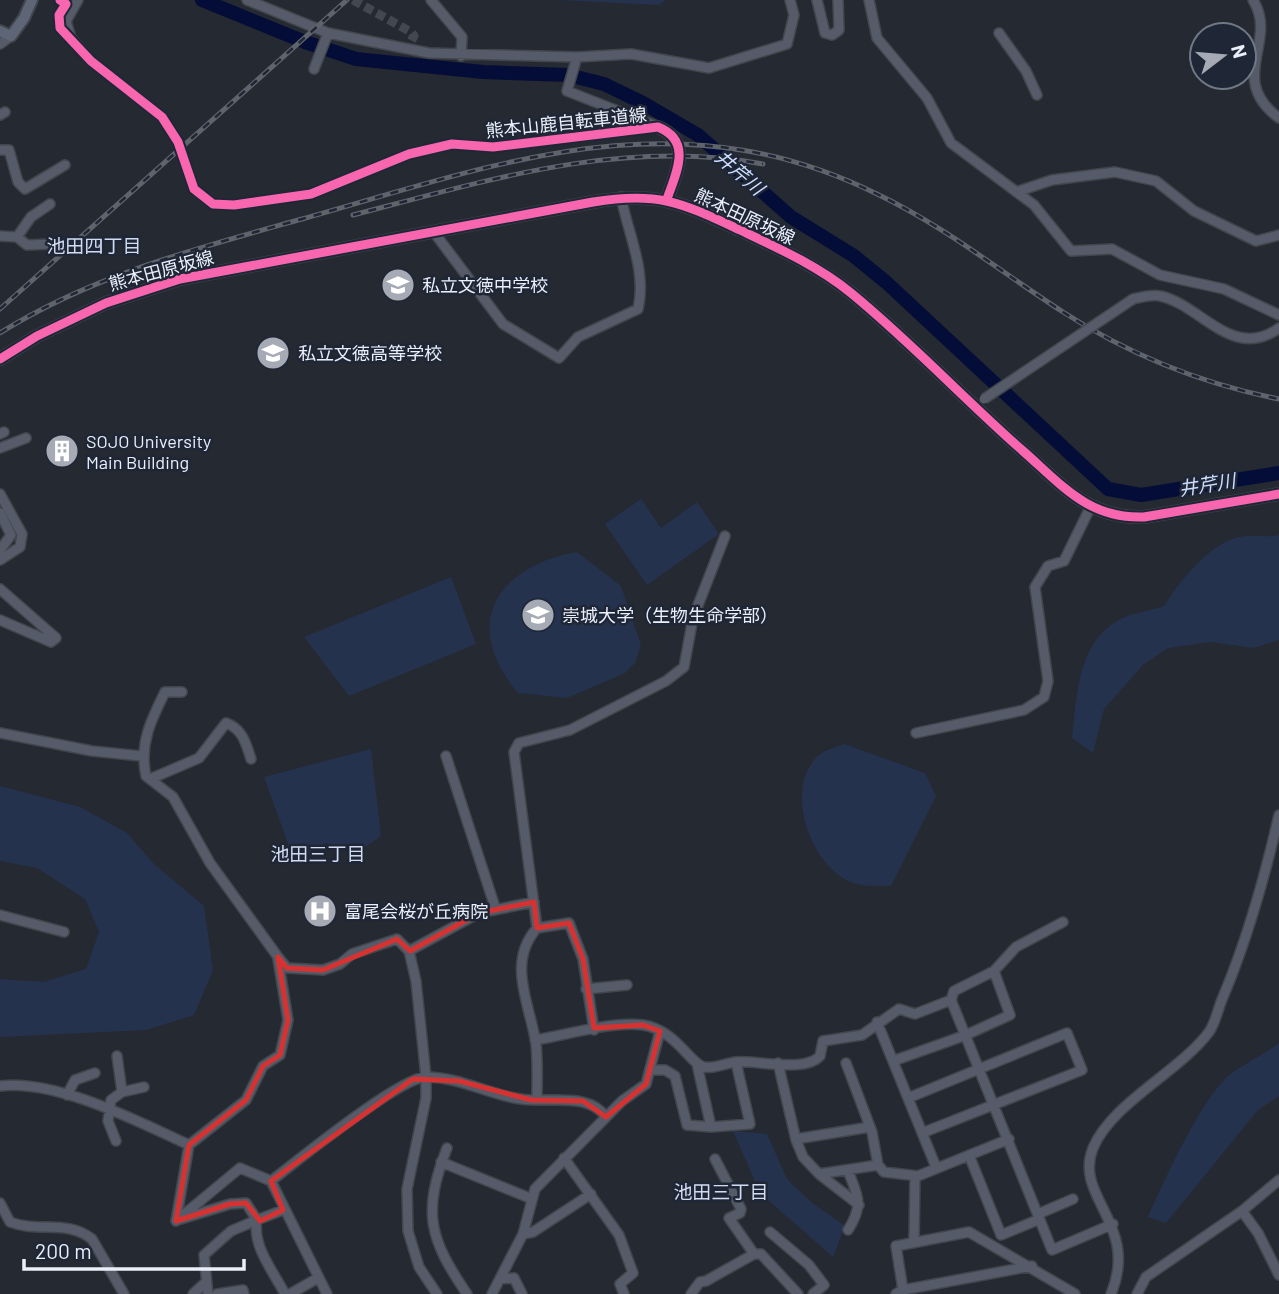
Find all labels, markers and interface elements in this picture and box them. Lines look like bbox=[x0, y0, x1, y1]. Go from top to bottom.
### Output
north arrow bbox=[1188, 21, 1258, 91]
text: N bbox=[1227, 42, 1253, 60]
street label: 熊本山鹿自転車道線 bbox=[484, 103, 648, 141]
water label: 井芹川 bbox=[711, 145, 771, 201]
street label: 熊本田原坂線 bbox=[691, 183, 799, 249]
district label: 池田四丁目 bbox=[46, 234, 142, 257]
street label: 熊本田原坂線 bbox=[106, 245, 216, 295]
school or university icon: 私立文徳中学校 bbox=[379, 266, 417, 304]
place label: 私立文徳中学校 bbox=[422, 274, 548, 296]
school or university icon: 私立文徳高等学校 bbox=[254, 334, 292, 372]
place label: 私立文徳高等学校 bbox=[298, 342, 442, 364]
place label: SOJO University Main Building bbox=[86, 430, 211, 473]
building icon: SOJO University Main Building bbox=[43, 432, 81, 470]
water label: 井芹川 bbox=[1177, 468, 1239, 500]
school or university icon: 崇城大学（生物生命学部） bbox=[519, 596, 557, 634]
place label: 崇城大学（生物生命学部） bbox=[562, 604, 778, 626]
district label: 池田三丁目 bbox=[270, 842, 366, 865]
hospital icon: 富尾会桜が丘病院 bbox=[301, 892, 339, 930]
place label: 富尾会桜が丘病院 bbox=[344, 900, 488, 922]
district label: 池田三丁目 bbox=[673, 1180, 769, 1203]
scale bar bbox=[24, 1228, 245, 1272]
text: 200 m bbox=[35, 1238, 92, 1263]

